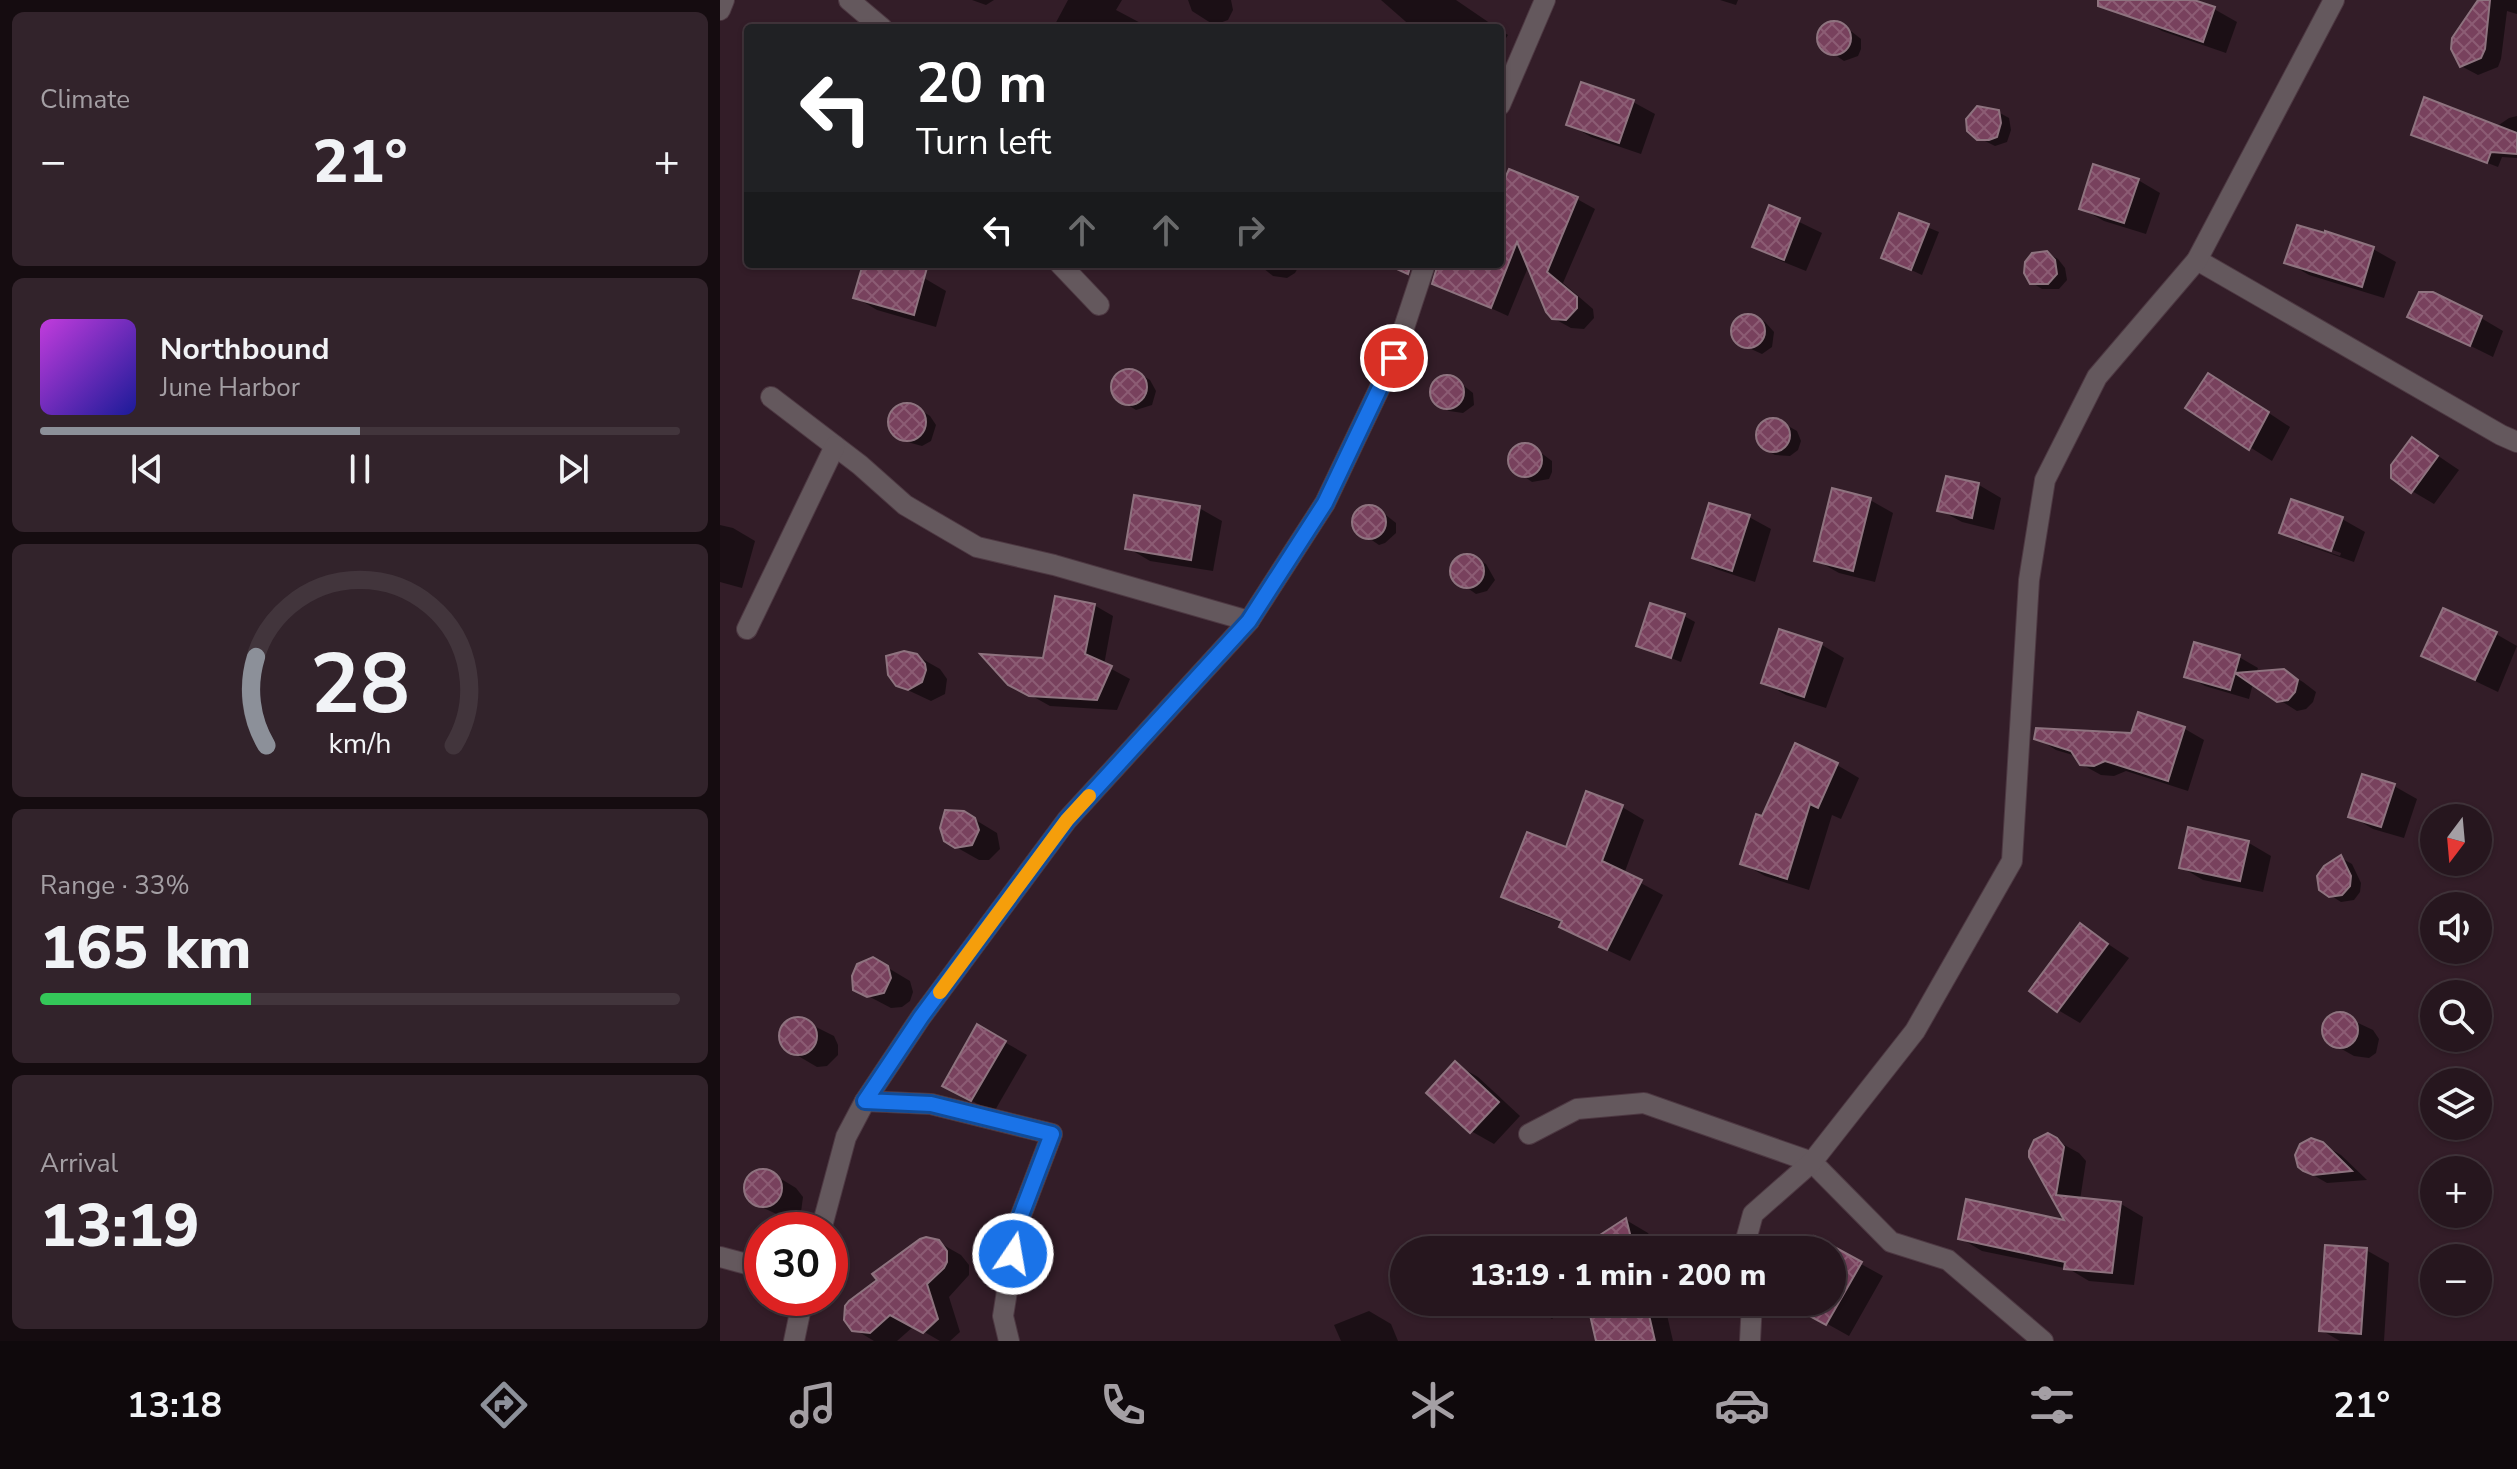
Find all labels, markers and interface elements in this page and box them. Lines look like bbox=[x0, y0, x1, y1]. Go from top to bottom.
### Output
text: 20 m bbox=[916, 45, 1047, 122]
icon: left bbox=[784, 56, 888, 160]
text: Climate bbox=[40, 82, 130, 117]
text: Turn left bbox=[916, 118, 1051, 167]
text: 21° bbox=[312, 121, 408, 203]
text: − bbox=[40, 132, 66, 192]
text: + bbox=[654, 132, 680, 192]
icon: left bbox=[976, 208, 1020, 252]
icon: ahead bbox=[1060, 208, 1104, 252]
icon: ahead bbox=[1144, 208, 1188, 252]
icon: right bbox=[1228, 208, 1272, 252]
pin bbox=[1360, 324, 1428, 392]
text: Northbound bbox=[160, 329, 330, 370]
icon: arrive bbox=[1372, 336, 1416, 380]
text: June Harbor bbox=[160, 370, 300, 405]
icon: previous bbox=[125, 447, 169, 491]
icon: pause bbox=[338, 447, 382, 491]
icon: next bbox=[551, 447, 595, 491]
text: 28 bbox=[310, 628, 410, 741]
text: km/h bbox=[329, 725, 391, 764]
north arrow bbox=[2420, 804, 2492, 876]
map controls bbox=[2420, 804, 2492, 1316]
text: Range · 33% bbox=[40, 868, 190, 903]
button: sound bbox=[2420, 892, 2492, 964]
text: 165 km bbox=[40, 907, 252, 989]
button: search bbox=[2420, 980, 2492, 1052]
button: layers bbox=[2420, 1068, 2492, 1140]
text: Arrival bbox=[40, 1146, 118, 1181]
button: + bbox=[2420, 1156, 2492, 1228]
text: 13:19 bbox=[40, 1185, 200, 1267]
speed limit sign: 30 bbox=[744, 1212, 848, 1316]
position arrow bbox=[971, 1212, 1055, 1296]
button: − bbox=[2420, 1244, 2492, 1316]
text: 13:19 · 1 min · 200 m bbox=[1470, 1255, 1766, 1296]
icon: directions bbox=[476, 1377, 532, 1433]
icon: music bbox=[785, 1377, 841, 1433]
icon: phone bbox=[1095, 1377, 1151, 1433]
icon: climate bbox=[1405, 1377, 1461, 1433]
icon: car bbox=[1714, 1377, 1770, 1433]
icon: filters bbox=[2024, 1377, 2080, 1433]
text: 13:18 bbox=[127, 1381, 222, 1430]
text: 21° bbox=[2333, 1381, 2390, 1430]

